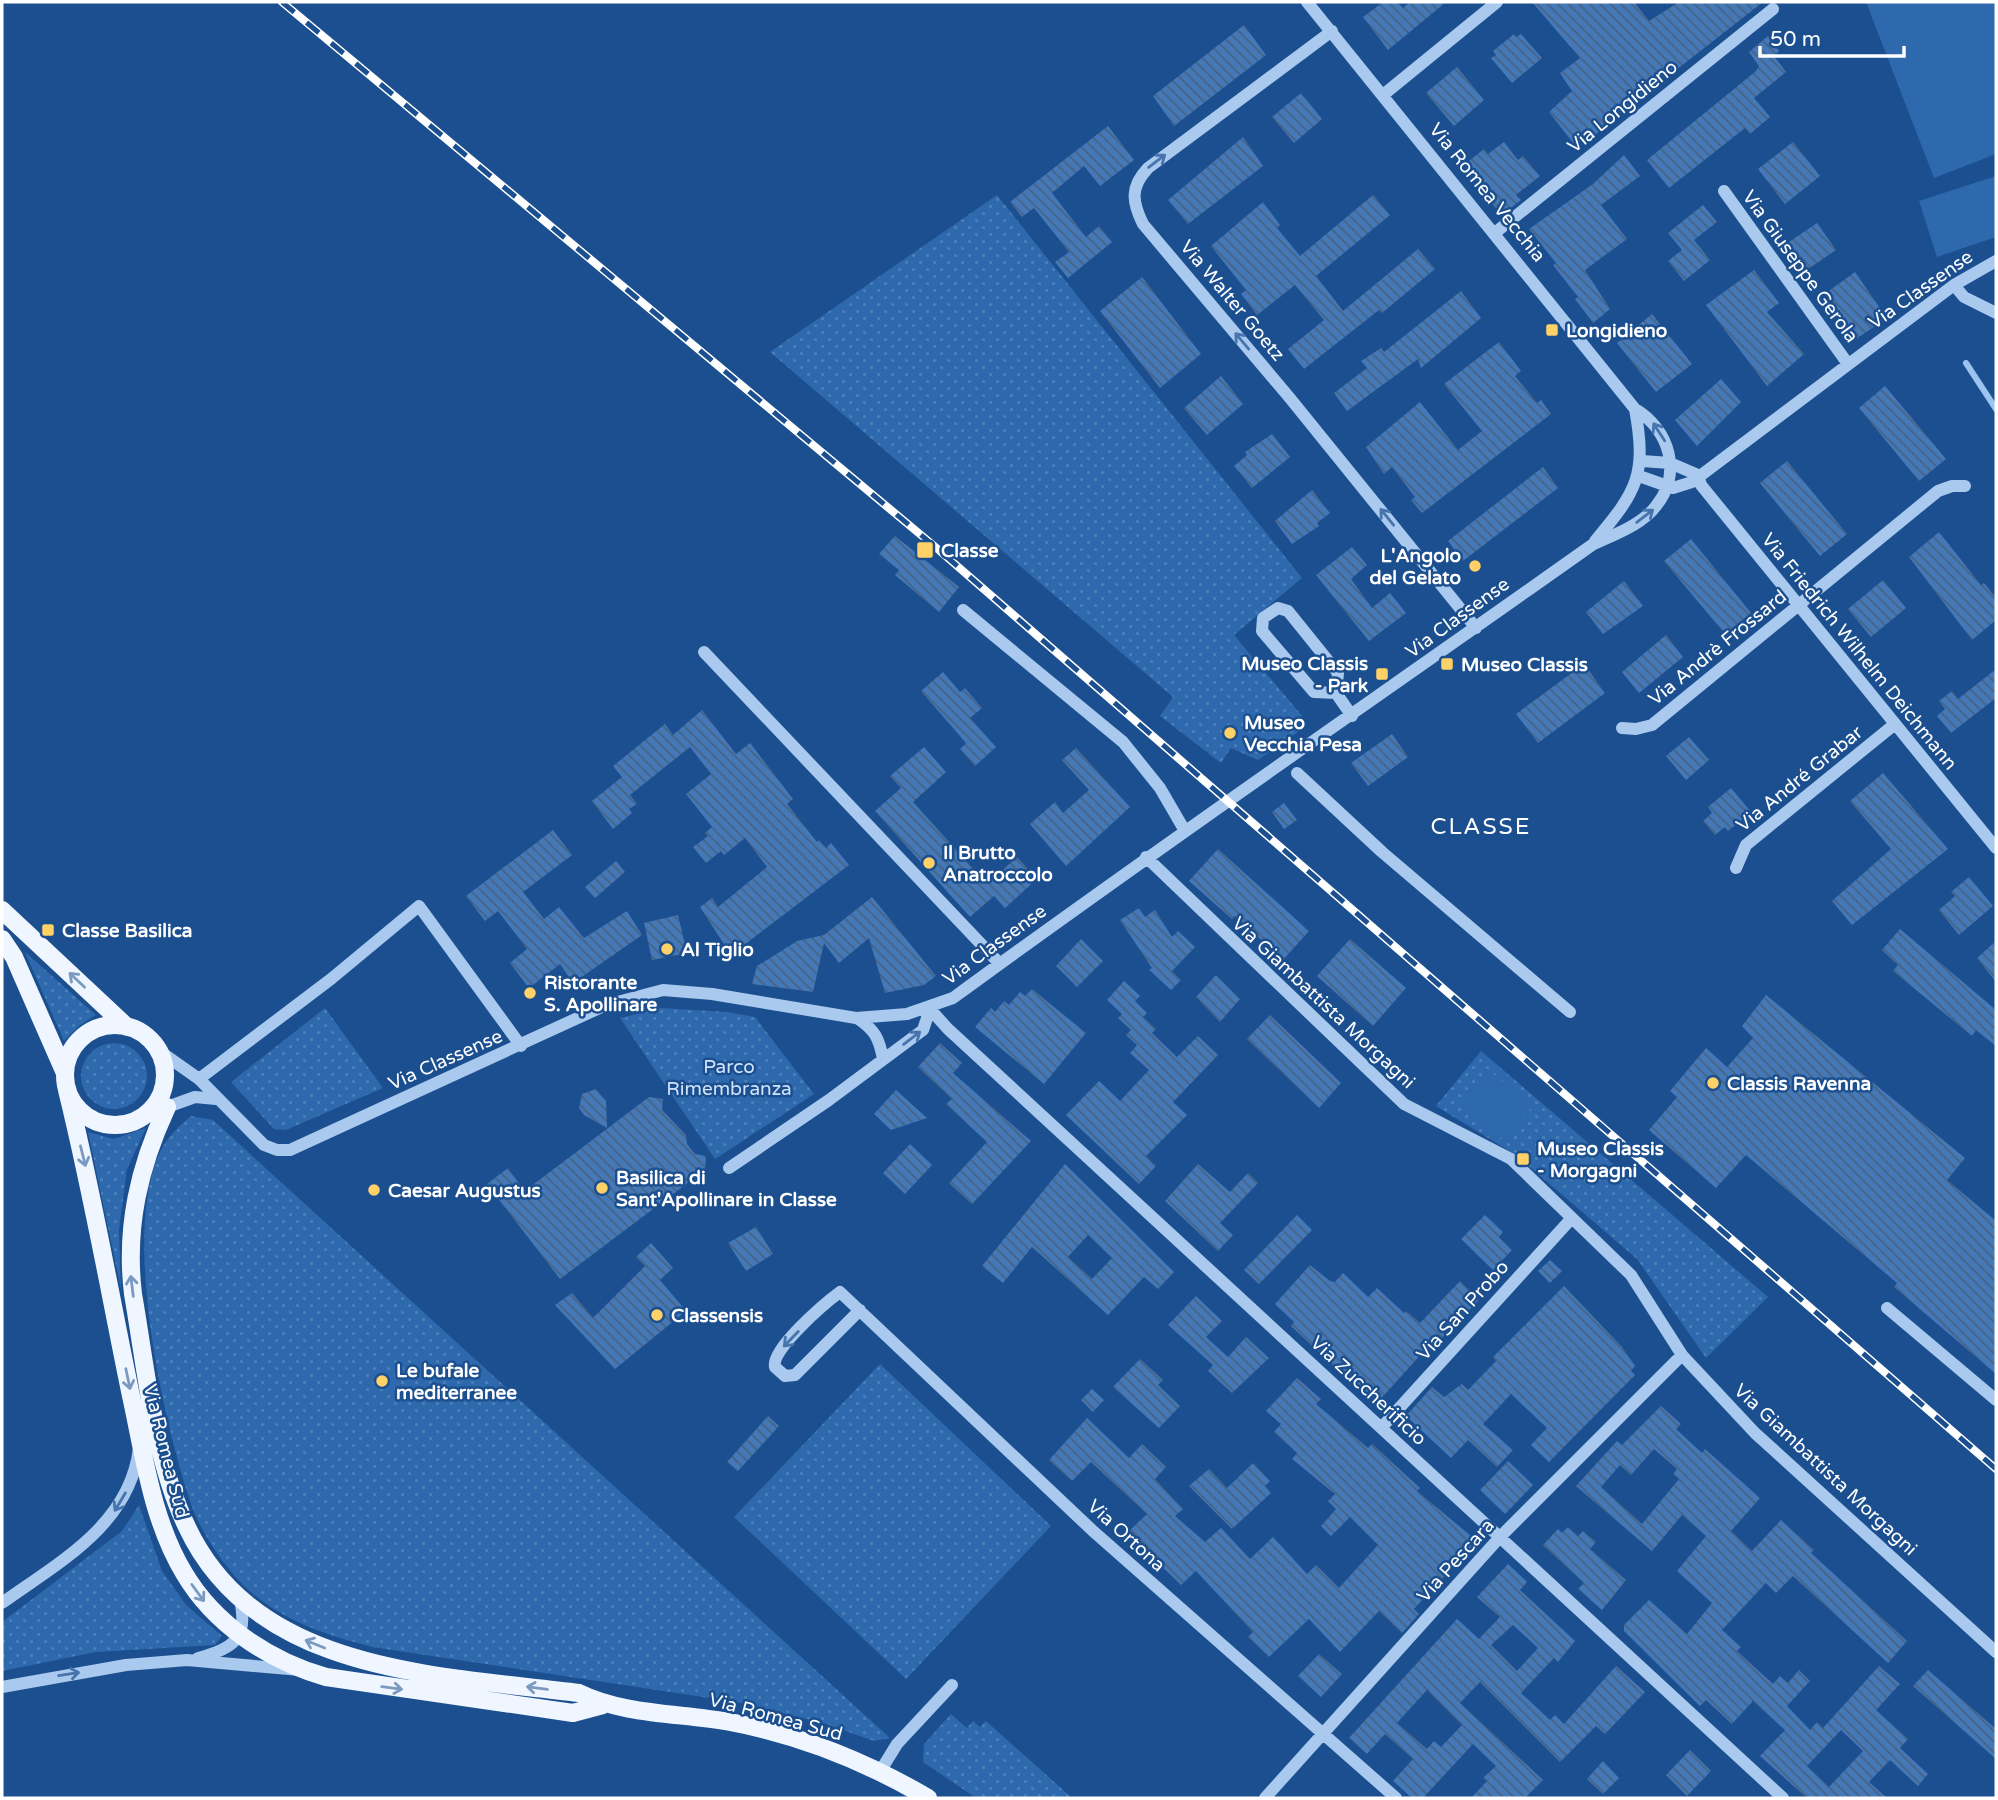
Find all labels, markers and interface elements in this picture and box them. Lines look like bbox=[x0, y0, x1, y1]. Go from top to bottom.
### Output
scale bar bbox=[1760, 14, 1904, 58]
text: 50 m bbox=[1770, 27, 1821, 52]
street label: Via Longidieno bbox=[1563, 56, 1682, 158]
street label: Via Romea Vecchia bbox=[1424, 119, 1550, 267]
one-way arrow bbox=[1147, 154, 1166, 169]
street label: Via Giuseppe Gerola bbox=[1738, 186, 1863, 347]
street label: Via Walter Goetz bbox=[1175, 236, 1289, 365]
street label: Via Classense bbox=[1864, 246, 1977, 334]
place label: Longidieno bbox=[1566, 320, 1667, 343]
marker: Longidieno bbox=[1544, 322, 1560, 338]
one-way arrow bbox=[1234, 333, 1250, 351]
one-way arrow bbox=[1652, 423, 1666, 442]
one-way arrow bbox=[1635, 508, 1654, 523]
one-way arrow bbox=[1379, 509, 1394, 527]
street label: Via Friedrich Wilhelm Deichmann bbox=[1757, 529, 1962, 774]
marker: Classe bbox=[915, 540, 935, 560]
place label: Classe bbox=[941, 540, 999, 562]
place label: L'Angolo del Gelato bbox=[1370, 545, 1461, 589]
marker: L'Angolo del Gelato bbox=[1467, 558, 1483, 574]
street label: Via Classense bbox=[1402, 573, 1514, 663]
street label: Via Andrè Frossard bbox=[1644, 585, 1791, 710]
place label: Museo Classis - Park bbox=[1241, 653, 1369, 697]
place label: Museo Classis bbox=[1461, 654, 1588, 676]
marker: Museo Classis bbox=[1439, 656, 1455, 672]
marker: Museo Classis - Park bbox=[1374, 666, 1390, 682]
place label: Museo Vecchia Pesa bbox=[1244, 712, 1362, 756]
street label: Via André Grabar bbox=[1732, 721, 1868, 836]
marker: Museo Vecchia Pesa bbox=[1222, 725, 1238, 741]
district label: CLASSE bbox=[1431, 813, 1531, 841]
place label: Il Brutto Anatroccolo bbox=[943, 842, 1053, 886]
marker: Il Brutto Anatroccolo bbox=[921, 855, 937, 871]
street label: Via Classense bbox=[939, 900, 1051, 990]
street label: Via Giambattista Morgagni bbox=[1227, 912, 1419, 1093]
place label: Classe Basilica bbox=[62, 920, 193, 942]
marker: Classe Basilica bbox=[40, 922, 56, 938]
place label: Al Tiglio bbox=[681, 939, 754, 962]
marker: Al Tiglio bbox=[659, 941, 675, 957]
one-way arrow bbox=[69, 972, 86, 989]
place label: Ristorante S. Apollinare bbox=[544, 972, 658, 1017]
marker: Ristorante S. Apollinare bbox=[522, 985, 538, 1001]
street label: Via Classense bbox=[385, 1025, 506, 1095]
one-way arrow bbox=[902, 1030, 921, 1045]
park label: Parco Rimembranza bbox=[666, 1056, 792, 1100]
place label: Classis Ravenna bbox=[1727, 1073, 1871, 1095]
marker: Classis Ravenna bbox=[1705, 1075, 1721, 1091]
place label: Museo Classis - Morgagni bbox=[1537, 1138, 1664, 1183]
one-way arrow bbox=[77, 1144, 90, 1167]
marker: Museo Classis - Morgagni bbox=[1515, 1151, 1531, 1167]
place label: Basilica di Sant'Apollinare in Classe bbox=[616, 1167, 837, 1212]
place label: Caesar Augustus bbox=[388, 1180, 541, 1203]
marker: Basilica di Sant'Apollinare in Classe bbox=[594, 1180, 610, 1196]
marker: Caesar Augustus bbox=[366, 1182, 382, 1198]
street label: Via San Probo bbox=[1412, 1256, 1513, 1365]
one-way arrow bbox=[125, 1276, 138, 1298]
place label: Classensis bbox=[671, 1305, 763, 1327]
marker: Classensis bbox=[649, 1307, 665, 1323]
one-way arrow bbox=[782, 1330, 799, 1347]
street label: Via Zuccherificio bbox=[1306, 1332, 1431, 1450]
place label: Le bufale mediterranee bbox=[396, 1360, 517, 1404]
one-way arrow bbox=[121, 1367, 135, 1390]
marker: Le bufale mediterranee bbox=[374, 1373, 390, 1389]
street label: Via Giambattista Morgagni bbox=[1729, 1379, 1921, 1560]
street label: Via Romea Sud bbox=[139, 1382, 193, 1521]
one-way arrow bbox=[113, 1491, 127, 1511]
street label: Via Ortona bbox=[1083, 1495, 1170, 1576]
street label: Via Pescara bbox=[1413, 1514, 1499, 1607]
one-way arrow bbox=[191, 1583, 206, 1602]
one-way arrow bbox=[304, 1637, 326, 1650]
one-way arrow bbox=[57, 1667, 79, 1680]
one-way arrow bbox=[526, 1681, 549, 1694]
one-way arrow bbox=[380, 1682, 403, 1695]
street label: Via Romea Sud bbox=[707, 1689, 845, 1745]

